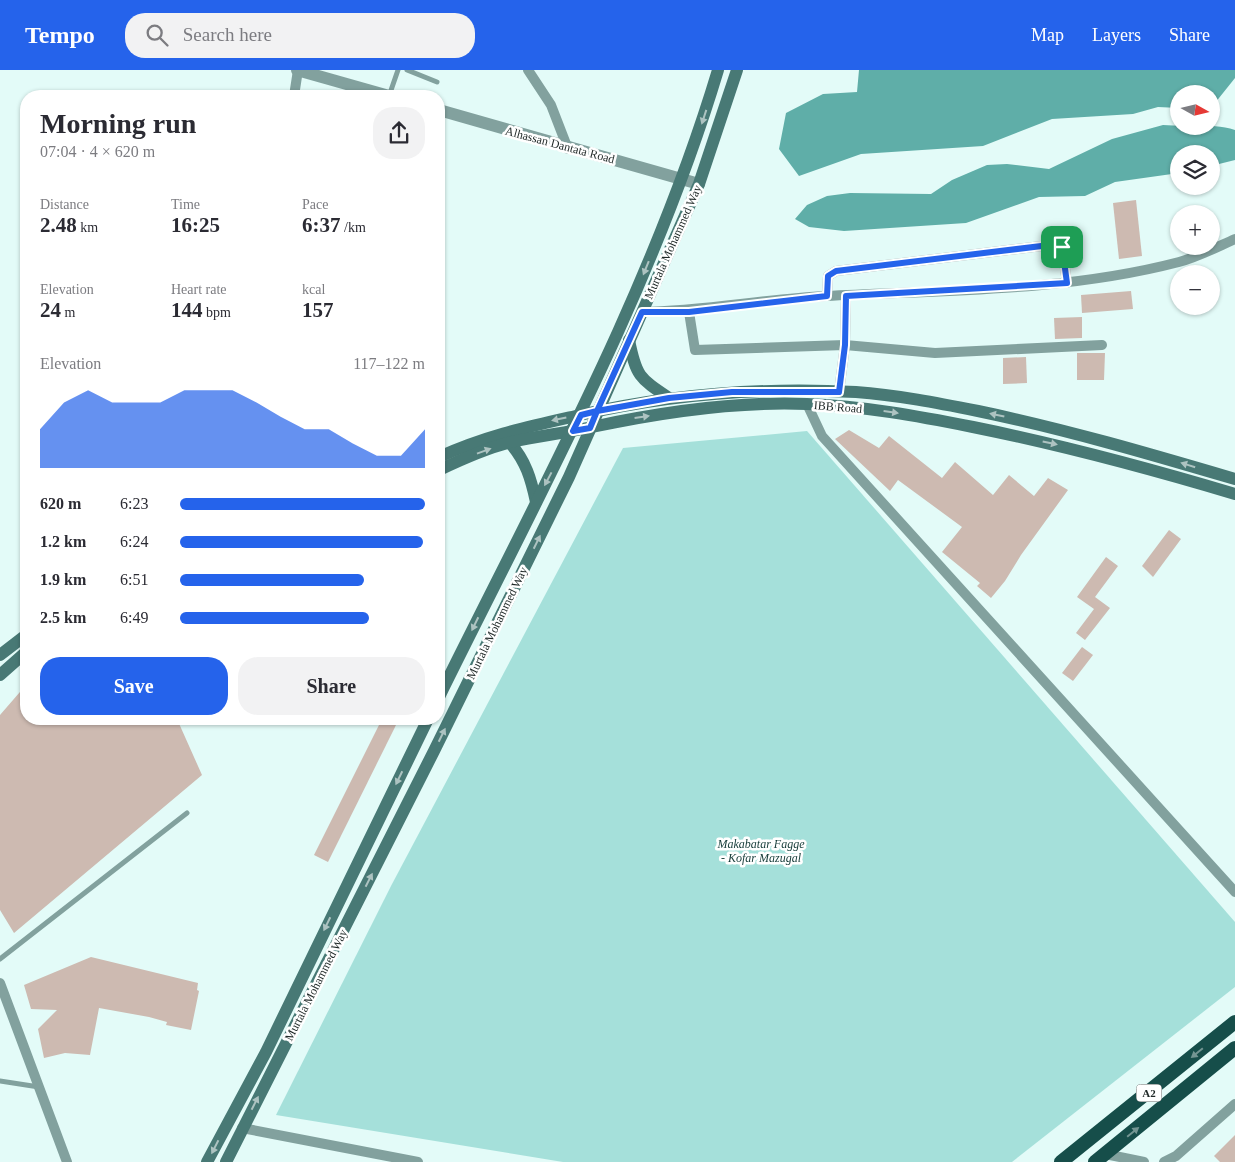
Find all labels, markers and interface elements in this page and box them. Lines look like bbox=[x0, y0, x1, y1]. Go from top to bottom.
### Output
search box bbox=[125, 13, 475, 58]
icon: search bbox=[143, 21, 171, 49]
text: Tempo bbox=[25, 22, 95, 48]
text: Search here bbox=[183, 24, 272, 45]
text: Map bbox=[1031, 25, 1064, 45]
text: Layers bbox=[1092, 25, 1141, 45]
text: Share bbox=[1169, 25, 1210, 45]
north arrow bbox=[1170, 85, 1220, 135]
map controls bbox=[1170, 85, 1220, 315]
button: share bbox=[373, 107, 425, 159]
text: Morning run bbox=[40, 108, 196, 139]
one-way arrow bbox=[699, 109, 707, 124]
street label: Alhassan Dantata Road bbox=[504, 124, 616, 166]
text: 07:04 · 4 × 620 m bbox=[40, 143, 155, 160]
button: layers bbox=[1170, 145, 1220, 195]
street label: Murtala Mohammed Way bbox=[641, 183, 705, 301]
text: Distance bbox=[40, 197, 89, 212]
text: Time bbox=[171, 197, 200, 212]
text: Pace bbox=[302, 197, 328, 212]
button: + bbox=[1170, 205, 1220, 255]
text: 2.48 bbox=[40, 213, 77, 237]
text: 16:25 bbox=[171, 213, 220, 237]
text: 6:37 bbox=[302, 213, 341, 237]
text: km bbox=[77, 220, 98, 235]
text: /km bbox=[341, 220, 366, 235]
pin bbox=[1041, 226, 1083, 268]
icon: arrive bbox=[1048, 233, 1076, 261]
one-way arrow bbox=[641, 261, 649, 275]
button: − bbox=[1170, 265, 1220, 315]
text: Elevation bbox=[40, 282, 94, 297]
text: Heart rate bbox=[171, 282, 227, 297]
text: kcal bbox=[302, 282, 325, 297]
text: 24 bbox=[40, 298, 61, 322]
text: 144 bbox=[171, 298, 203, 322]
text: 157 bbox=[302, 298, 334, 322]
text: m bbox=[61, 305, 75, 320]
text: bpm bbox=[203, 305, 231, 320]
text: Elevation bbox=[40, 355, 101, 372]
text: 117–122 m bbox=[353, 355, 425, 372]
street label: IBB Road bbox=[813, 398, 863, 416]
one-way arrow bbox=[883, 409, 899, 417]
one-way arrow bbox=[989, 411, 1005, 419]
one-way arrow bbox=[634, 413, 650, 421]
one-way arrow bbox=[552, 415, 567, 423]
one-way arrow bbox=[1043, 439, 1058, 447]
one-way arrow bbox=[476, 447, 491, 454]
one-way arrow bbox=[1181, 461, 1196, 469]
one-way arrow bbox=[544, 472, 552, 486]
text: 620 m bbox=[40, 495, 81, 512]
text: 6:23 bbox=[120, 495, 148, 512]
text: 1.2 km bbox=[40, 533, 86, 550]
text: 6:24 bbox=[120, 533, 148, 550]
one-way arrow bbox=[533, 535, 541, 549]
street label: Murtala Mohammed Way bbox=[464, 564, 530, 682]
text: 1.9 km bbox=[40, 571, 86, 588]
text: 6:51 bbox=[120, 571, 148, 588]
text: 2.5 km bbox=[40, 609, 86, 626]
text: 6:49 bbox=[120, 609, 148, 626]
one-way arrow bbox=[471, 617, 479, 631]
button: Save bbox=[40, 657, 228, 715]
button: Share bbox=[238, 657, 425, 715]
one-way arrow bbox=[438, 728, 446, 742]
one-way arrow bbox=[394, 771, 402, 785]
park label: Makabatar Fagge - Kofar Mazugal bbox=[717, 837, 805, 865]
one-way arrow bbox=[365, 873, 373, 888]
one-way arrow bbox=[323, 917, 331, 931]
street label: Murtala Mohammed Way bbox=[282, 927, 350, 1043]
one-way arrow bbox=[1191, 1047, 1204, 1058]
road number: A2 bbox=[1136, 1084, 1162, 1102]
one-way arrow bbox=[251, 1096, 259, 1110]
one-way arrow bbox=[1126, 1126, 1139, 1137]
one-way arrow bbox=[211, 1140, 219, 1155]

